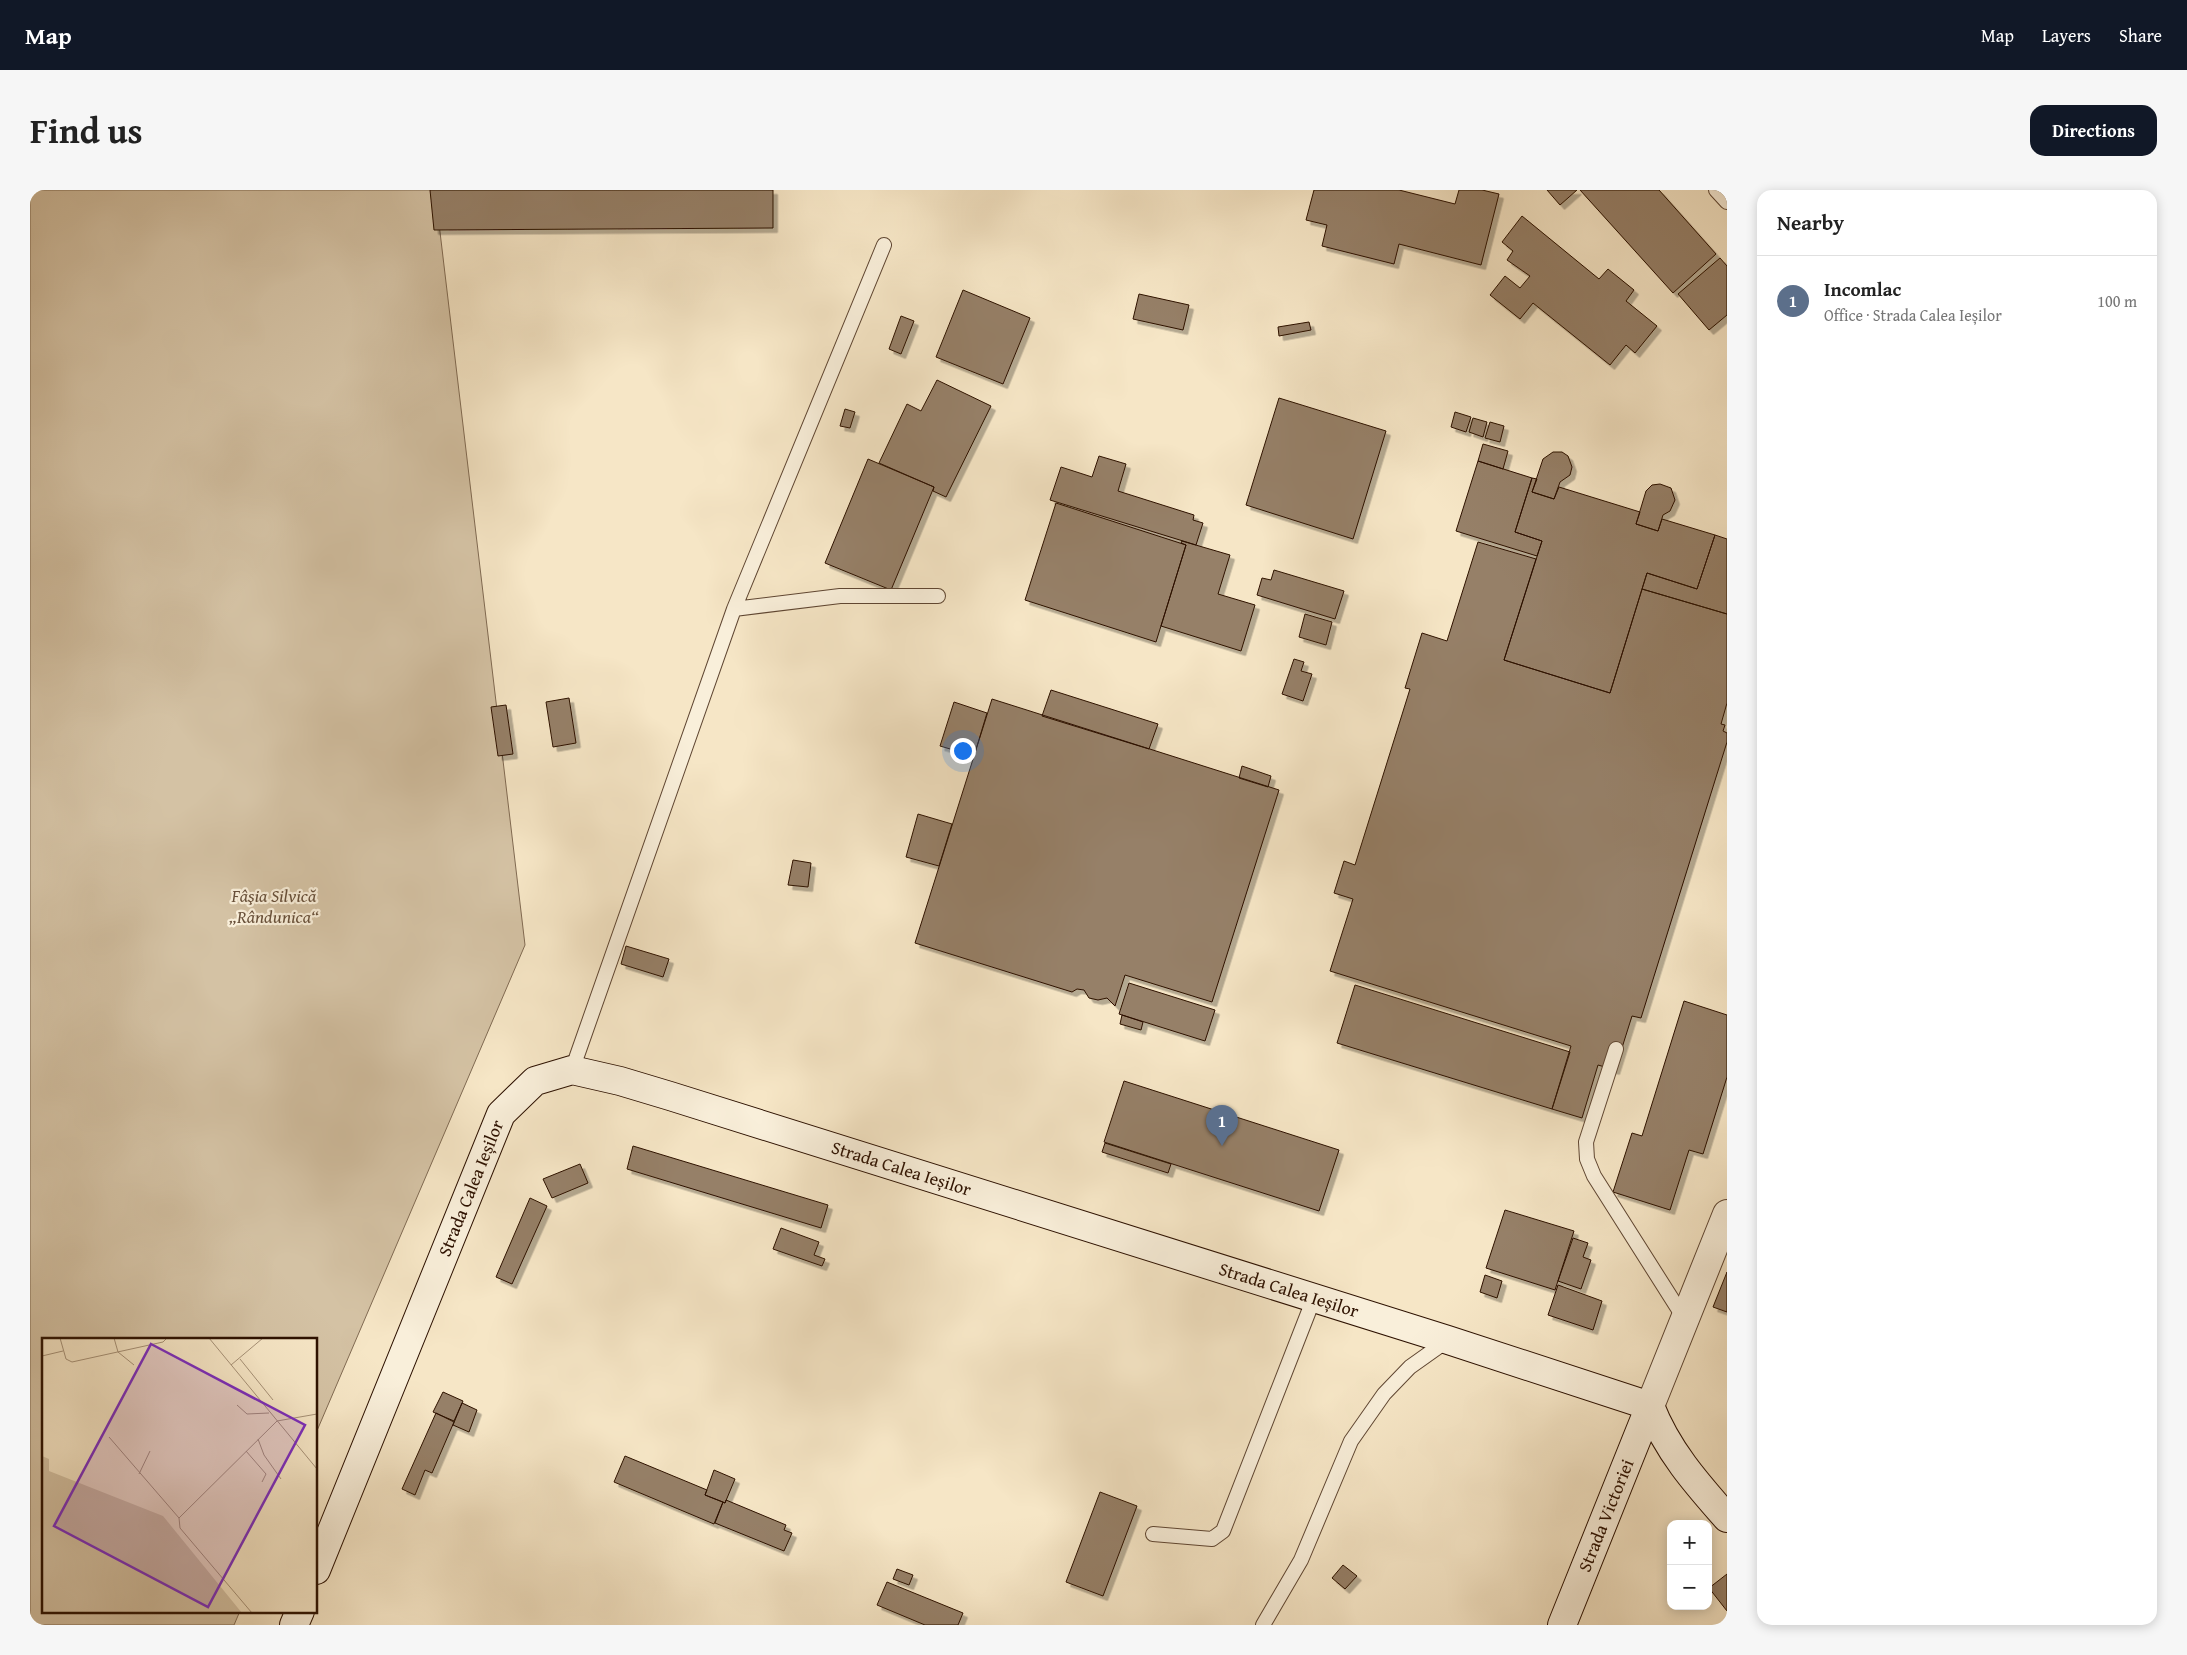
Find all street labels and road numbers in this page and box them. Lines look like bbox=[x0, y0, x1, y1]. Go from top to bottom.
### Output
street label: Strada Calea Ieșilor bbox=[431, 1115, 510, 1260]
street label: Strada Calea Ieșilor bbox=[828, 1133, 975, 1203]
street label: Strada Calea Ieșilor bbox=[1216, 1255, 1363, 1324]
street label: Strada Victoriei bbox=[1571, 1455, 1640, 1576]

